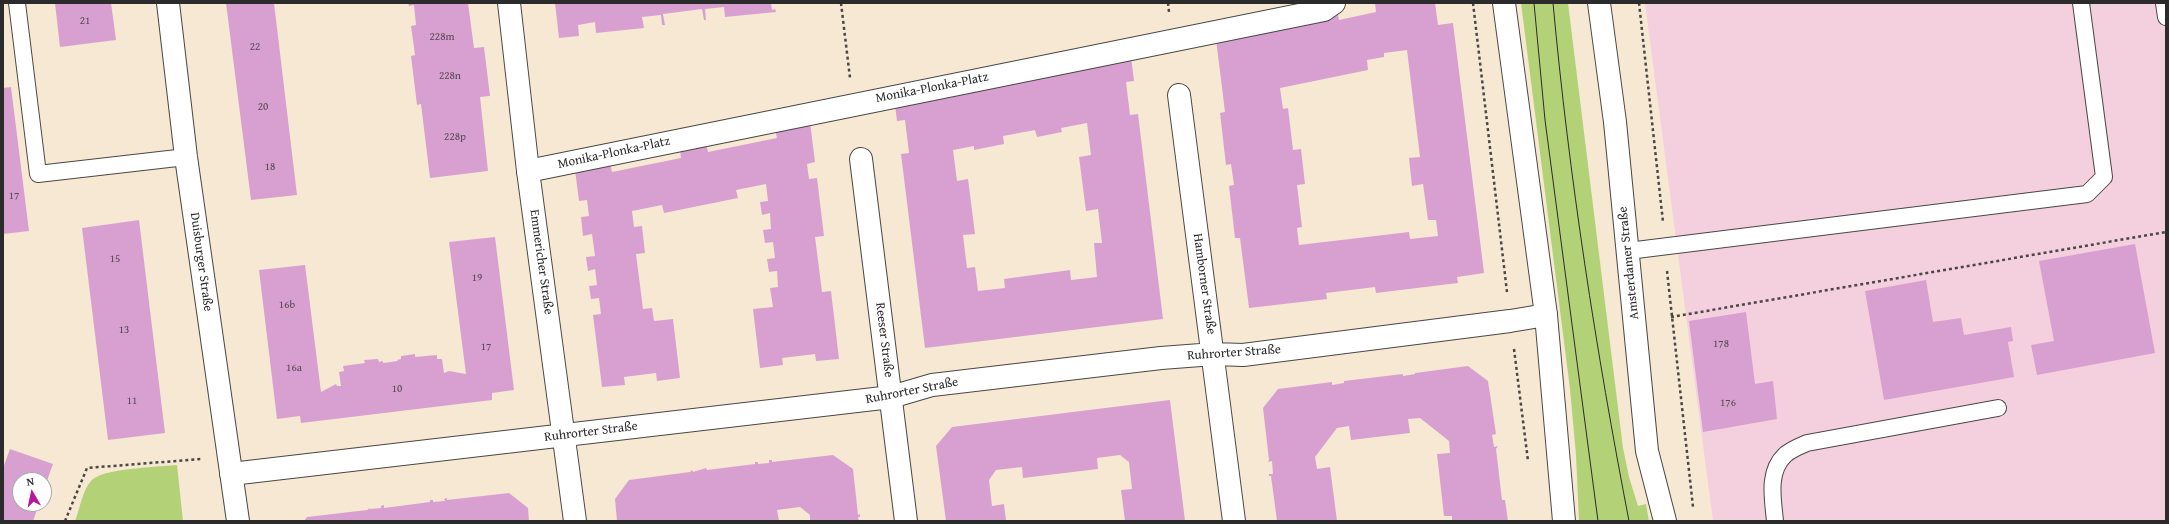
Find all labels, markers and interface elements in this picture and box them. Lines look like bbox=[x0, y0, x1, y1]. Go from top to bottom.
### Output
house number: 21 bbox=[80, 14, 90, 28]
house number: 228m bbox=[430, 30, 454, 44]
house number: 22 bbox=[250, 40, 260, 54]
house number: 228n bbox=[439, 69, 461, 83]
street label: Monika-Plonka-Platz bbox=[874, 69, 990, 107]
house number: 20 bbox=[258, 100, 268, 114]
house number: 228p bbox=[444, 130, 466, 144]
street label: Monika-Plonka-Platz bbox=[556, 133, 672, 173]
house number: 18 bbox=[265, 160, 275, 174]
house number: 17 bbox=[9, 189, 19, 203]
street label: Amsterdamer Straße bbox=[1615, 206, 1643, 320]
street label: Emmericher Straße bbox=[526, 208, 556, 316]
street label: Duisburger Straße bbox=[186, 212, 216, 312]
street label: Hamborner Straße bbox=[1189, 233, 1219, 335]
house number: 15 bbox=[110, 252, 120, 266]
house number: 19 bbox=[472, 271, 482, 285]
house number: 16b bbox=[279, 298, 295, 312]
street label: Reeser Straße bbox=[872, 302, 896, 378]
house number: 13 bbox=[119, 323, 129, 337]
house number: 178 bbox=[1713, 337, 1729, 351]
house number: 17 bbox=[481, 340, 491, 354]
street label: Ruhrorter Straße bbox=[1187, 342, 1281, 364]
house number: 16a bbox=[286, 361, 302, 375]
street label: Ruhrorter Straße bbox=[864, 374, 960, 408]
house number: 10 bbox=[392, 382, 402, 396]
house number: 11 bbox=[127, 394, 137, 408]
house number: 176 bbox=[1720, 396, 1736, 410]
street label: Ruhrorter Straße bbox=[543, 419, 639, 445]
north arrow bbox=[12, 472, 52, 512]
text: N bbox=[25, 473, 35, 490]

